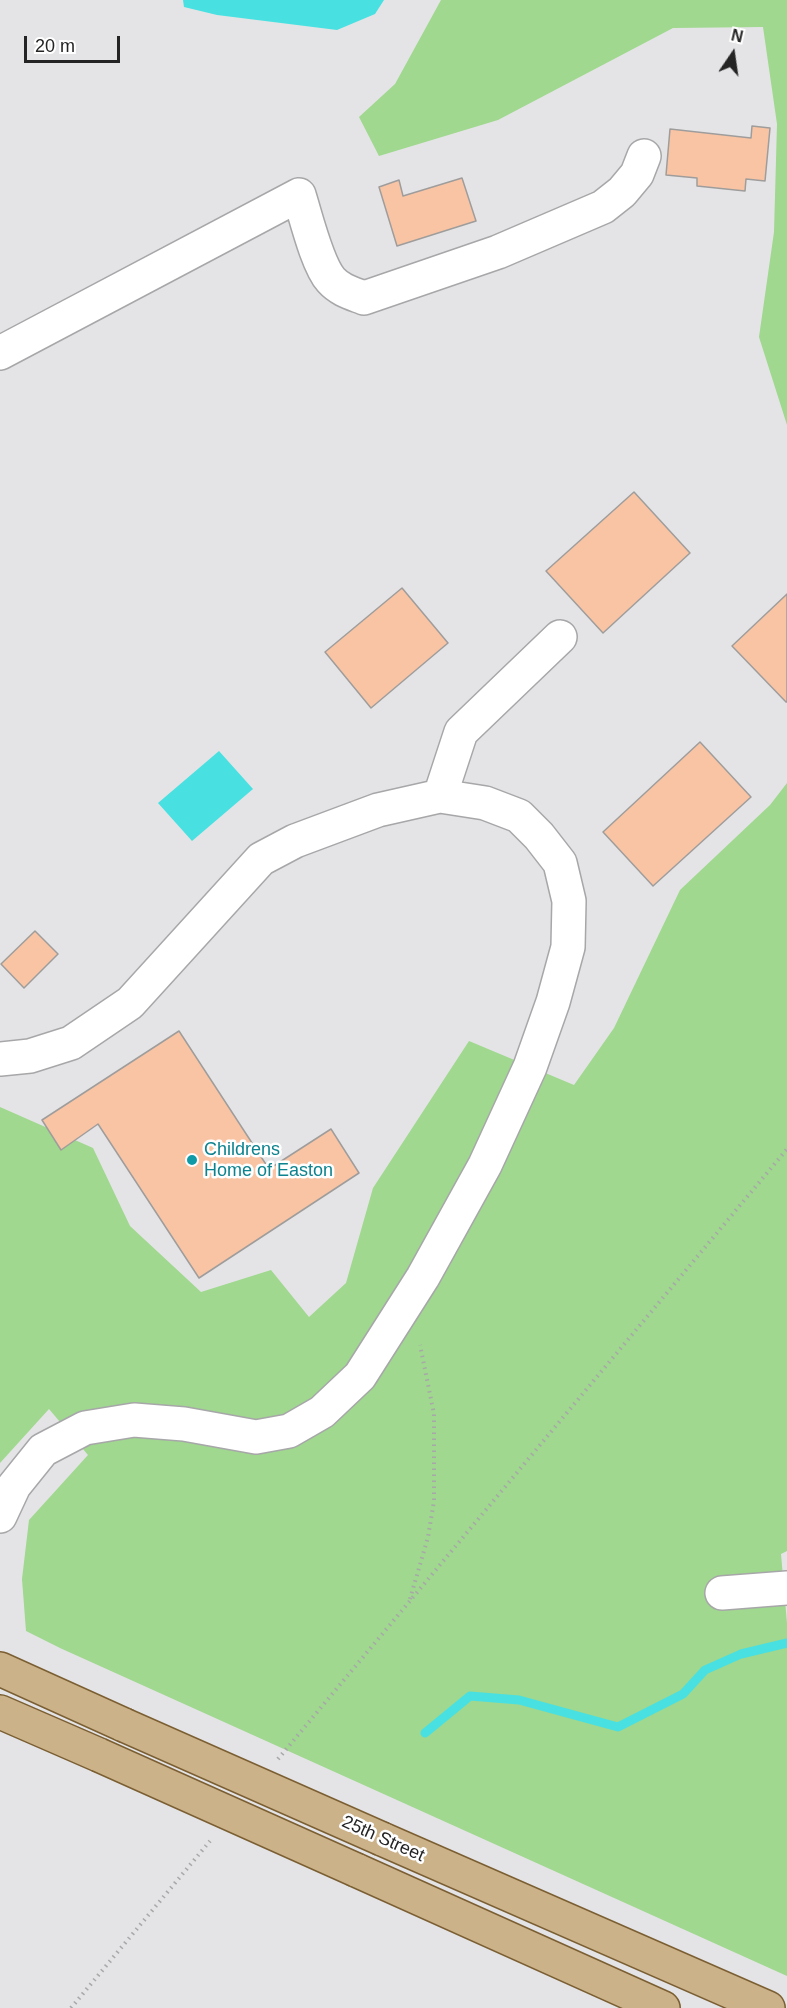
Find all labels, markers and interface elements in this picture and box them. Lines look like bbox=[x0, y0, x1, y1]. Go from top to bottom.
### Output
scale bar bbox=[27, 24, 123, 62]
north arrow bbox=[703, 24, 763, 84]
text: N bbox=[730, 26, 745, 46]
text: 20 m bbox=[35, 36, 75, 56]
place label: Childrens Home of Easton bbox=[204, 1139, 333, 1182]
marker: Childrens Home of Easton bbox=[185, 1153, 199, 1167]
street label: 25th Street bbox=[338, 1811, 428, 1867]

